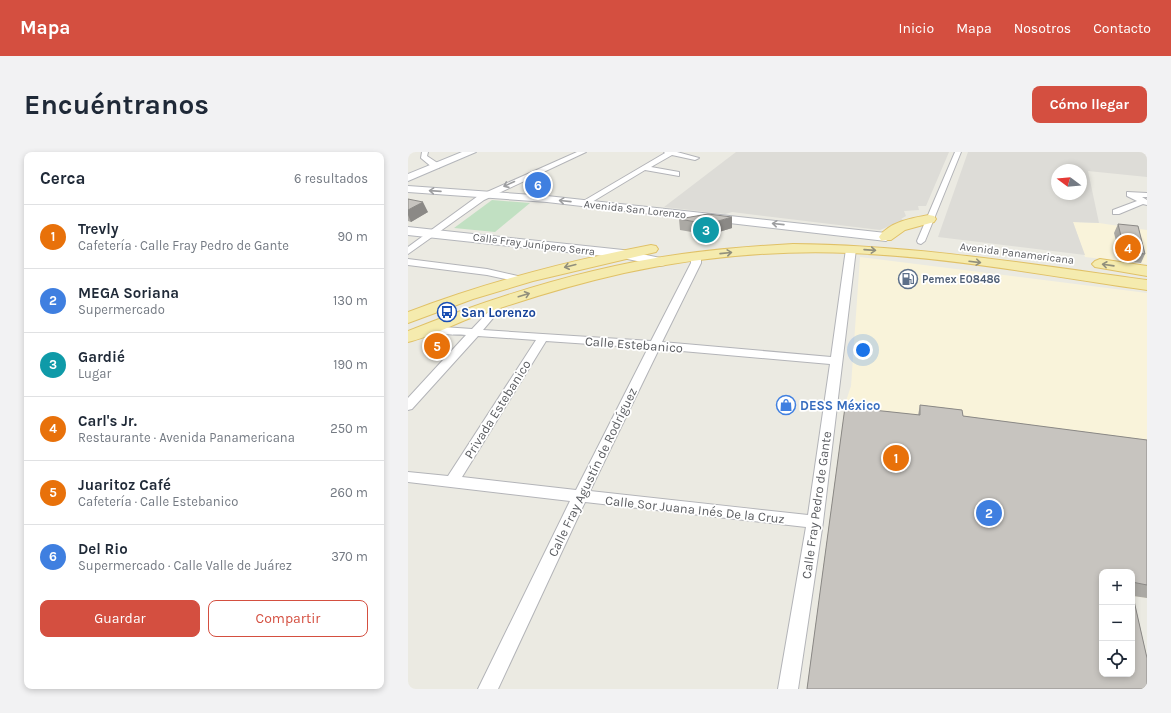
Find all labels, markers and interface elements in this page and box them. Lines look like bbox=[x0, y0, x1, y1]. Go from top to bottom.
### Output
text: Mapa bbox=[20, 17, 70, 39]
text: Inicio bbox=[899, 20, 934, 37]
text: Mapa bbox=[956, 20, 992, 37]
text: Nosotros bbox=[1014, 20, 1071, 37]
text: Contacto bbox=[1093, 20, 1151, 37]
button: Cómo llegar bbox=[1032, 86, 1147, 123]
text: Encuéntranos bbox=[24, 88, 209, 121]
north arrow bbox=[1051, 164, 1087, 200]
text: Cerca bbox=[40, 168, 85, 188]
pin: 6 bbox=[525, 170, 551, 200]
text: 6 resultados bbox=[294, 171, 368, 186]
one-way arrow bbox=[503, 181, 515, 189]
one-way arrow bbox=[429, 187, 442, 194]
one-way arrow bbox=[559, 198, 572, 205]
street label: Avenida San Lorenzo bbox=[583, 198, 687, 221]
pin: 3 bbox=[693, 215, 719, 245]
text: Trevly bbox=[78, 220, 118, 238]
one-way arrow bbox=[772, 221, 785, 228]
text: 1 bbox=[51, 229, 55, 244]
text: 90 m bbox=[337, 229, 368, 244]
street label: Calle Fray Junípero Serra bbox=[472, 231, 596, 258]
pin: 4 bbox=[1115, 233, 1141, 263]
text: Cafetería · Calle Fray Pedro de Gante bbox=[78, 238, 289, 253]
street label: Avenida Panamericana bbox=[959, 240, 1075, 267]
one-way arrow bbox=[863, 247, 876, 254]
one-way arrow bbox=[719, 249, 732, 256]
one-way arrow bbox=[968, 258, 981, 266]
one-way arrow bbox=[1102, 262, 1115, 269]
one-way arrow bbox=[563, 263, 576, 270]
fuel station icon: Pemex E08486 bbox=[897, 268, 919, 290]
place label: Pemex E08486 bbox=[922, 273, 1001, 286]
text: MEGA Soriana bbox=[78, 284, 179, 302]
one-way arrow bbox=[517, 291, 530, 298]
text: 2 bbox=[49, 293, 57, 308]
text: 130 m bbox=[333, 293, 368, 308]
bus stop icon: San Lorenzo bbox=[436, 301, 458, 323]
text: Supermercado bbox=[78, 302, 165, 317]
place label: San Lorenzo bbox=[461, 305, 536, 320]
pin: 5 bbox=[424, 331, 450, 361]
street label: Calle Estebanico bbox=[584, 334, 684, 355]
your location bbox=[853, 340, 873, 360]
text: Gardié bbox=[78, 348, 125, 366]
text: 3 bbox=[49, 357, 57, 372]
text: 190 m bbox=[333, 357, 368, 372]
street label: Privada Estebanico bbox=[461, 357, 534, 461]
text: Lugar bbox=[78, 366, 111, 381]
street label: Calle Fray Agustín de Rodríguez bbox=[545, 385, 640, 559]
shop icon: DESS México bbox=[775, 394, 797, 416]
place label: DESS México bbox=[800, 398, 880, 413]
text: Carl's Jr. bbox=[78, 412, 137, 430]
text: 4 bbox=[49, 421, 57, 436]
text: 250 m bbox=[330, 421, 368, 436]
text: Restaurante · Avenida Panamericana bbox=[78, 430, 295, 445]
street label: Calle Fray Pedro de Gante bbox=[799, 430, 834, 580]
pin: 1 bbox=[883, 443, 909, 473]
text: Juaritoz Café bbox=[78, 476, 171, 494]
text: 5 bbox=[49, 485, 57, 500]
text: 260 m bbox=[330, 485, 368, 500]
street label: Calle Sor Juana Inés De la Cruz bbox=[605, 493, 785, 526]
text: Cafetería · Calle Estebanico bbox=[78, 494, 238, 509]
pin: 2 bbox=[976, 498, 1002, 528]
text: Del Rio bbox=[78, 540, 128, 558]
text: 6 bbox=[49, 549, 57, 564]
text: 370 m bbox=[331, 549, 368, 564]
text: Supermercado · Calle Valle de Juárez bbox=[78, 558, 292, 573]
map controls bbox=[1099, 569, 1135, 677]
button: + bbox=[1099, 569, 1135, 605]
button: Guardar bbox=[40, 600, 200, 637]
button: Compartir bbox=[208, 600, 368, 637]
button: − bbox=[1099, 605, 1135, 641]
button: locate bbox=[1099, 641, 1135, 677]

